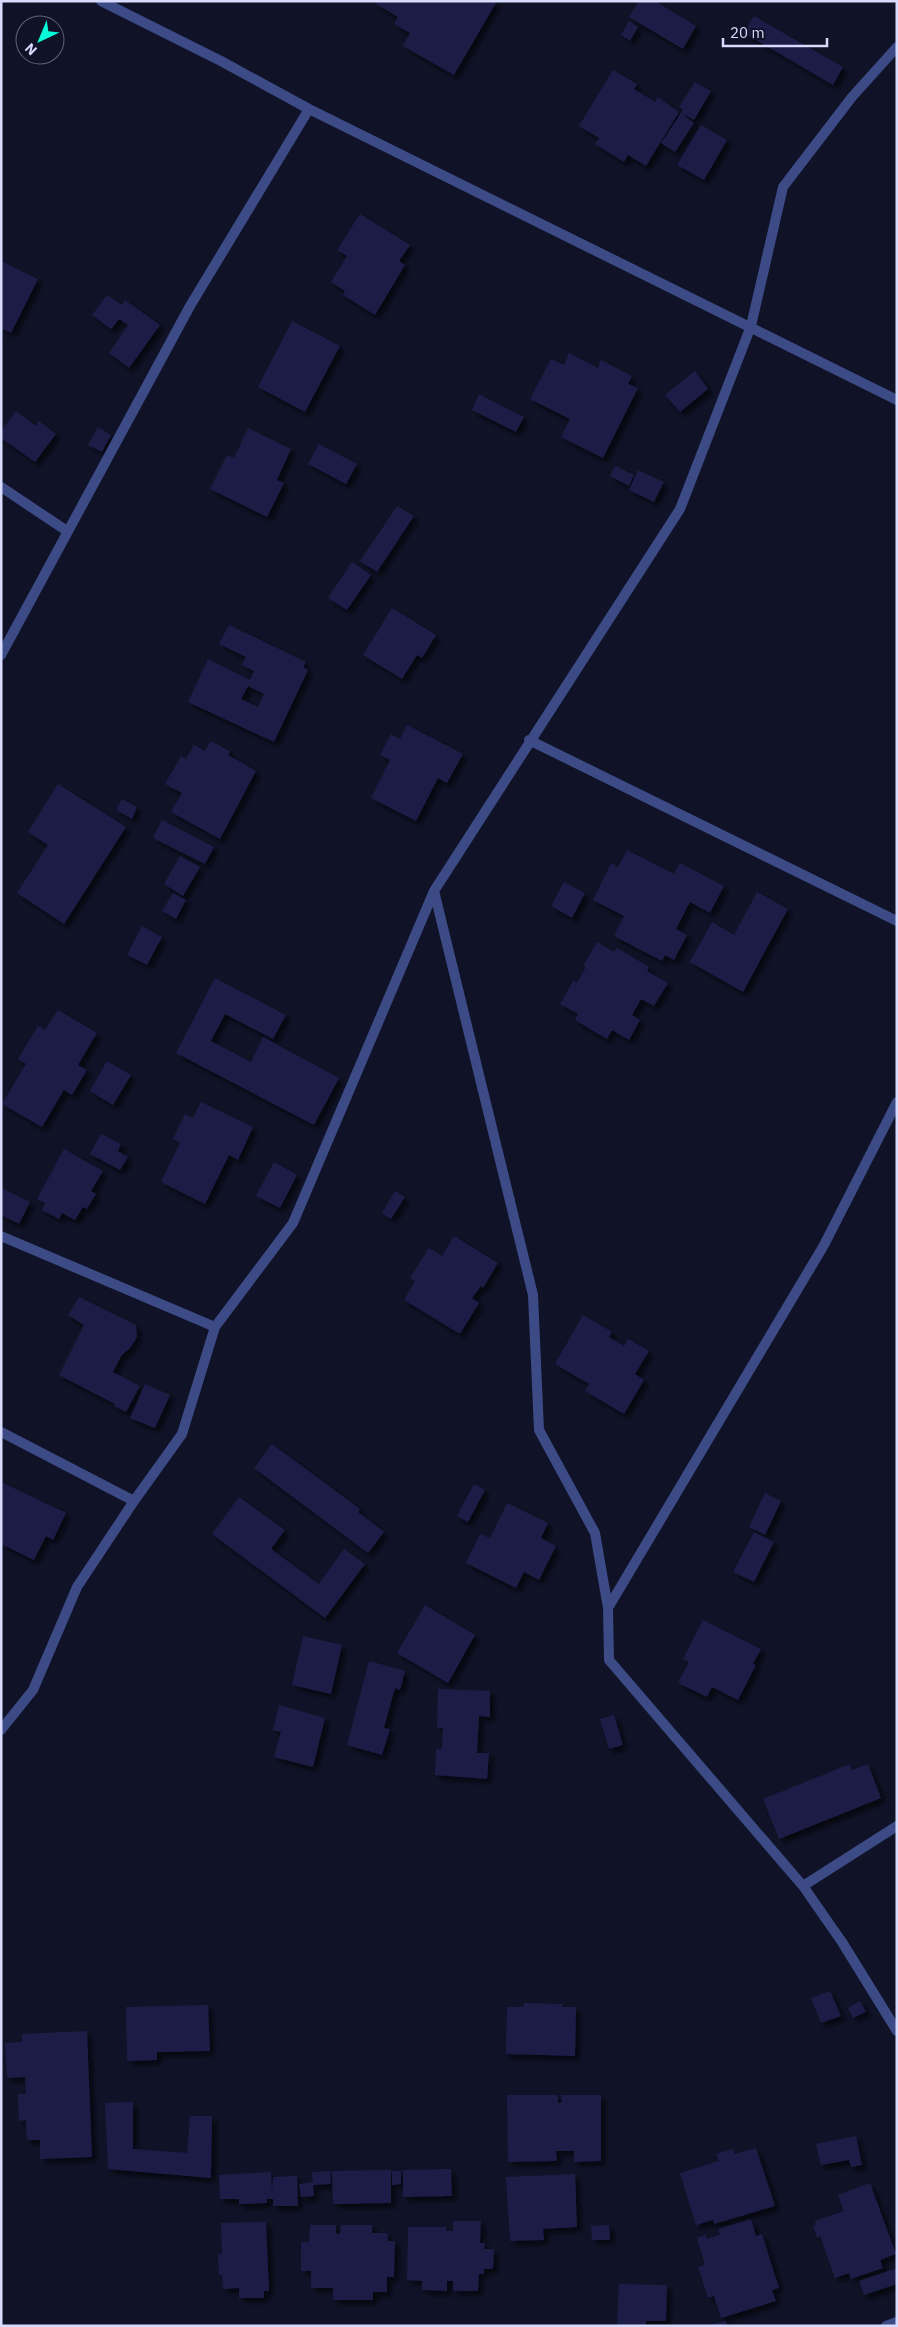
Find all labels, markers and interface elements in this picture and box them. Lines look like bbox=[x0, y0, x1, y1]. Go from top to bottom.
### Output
north arrow bbox=[15, 15, 65, 65]
scale bar bbox=[723, 15, 827, 47]
text: 20 m bbox=[730, 23, 765, 42]
text: N bbox=[21, 39, 41, 59]

